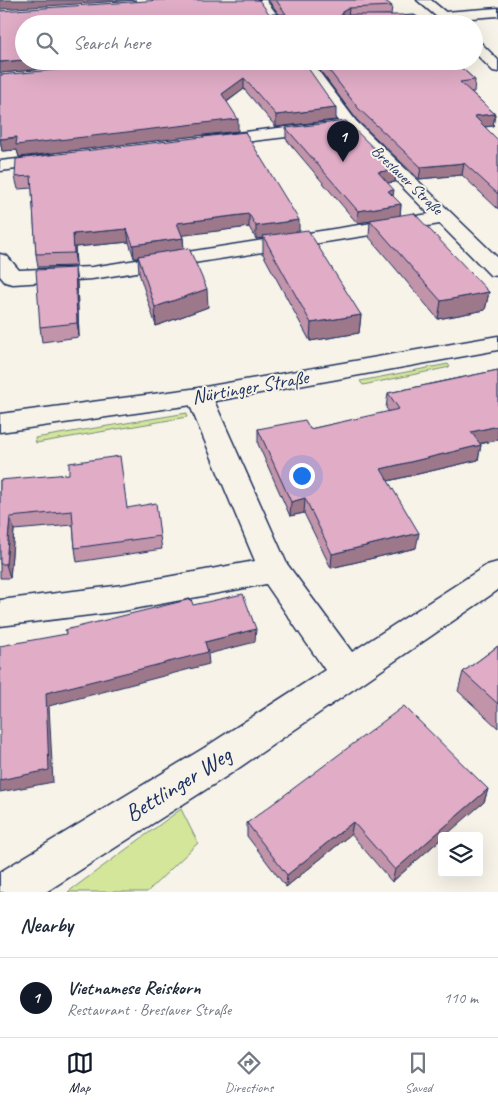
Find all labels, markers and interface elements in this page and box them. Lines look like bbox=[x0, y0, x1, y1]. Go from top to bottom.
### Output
search box bbox=[15, 15, 483, 70]
icon: search bbox=[33, 29, 61, 57]
text: Search here bbox=[73, 31, 150, 55]
pin: 1 bbox=[327, 121, 359, 162]
street label: Breslauer Straße bbox=[367, 141, 448, 220]
street label: Nürtinger Straße bbox=[190, 364, 312, 410]
your location bbox=[289, 463, 315, 489]
street label: Bettlinger Weg bbox=[119, 739, 238, 829]
map controls bbox=[438, 832, 483, 877]
button: layers bbox=[438, 832, 483, 877]
text: Nearby bbox=[20, 912, 73, 938]
text: Vietnamese Reiskorn bbox=[67, 976, 201, 1000]
text: 1 bbox=[32, 988, 40, 1008]
text: 110 m bbox=[444, 988, 478, 1008]
text: Restaurant · Breslauer Straße bbox=[67, 1000, 231, 1020]
tab: Map bbox=[66, 1049, 94, 1096]
tab: Directions bbox=[225, 1049, 273, 1096]
tab: Saved bbox=[404, 1049, 432, 1096]

